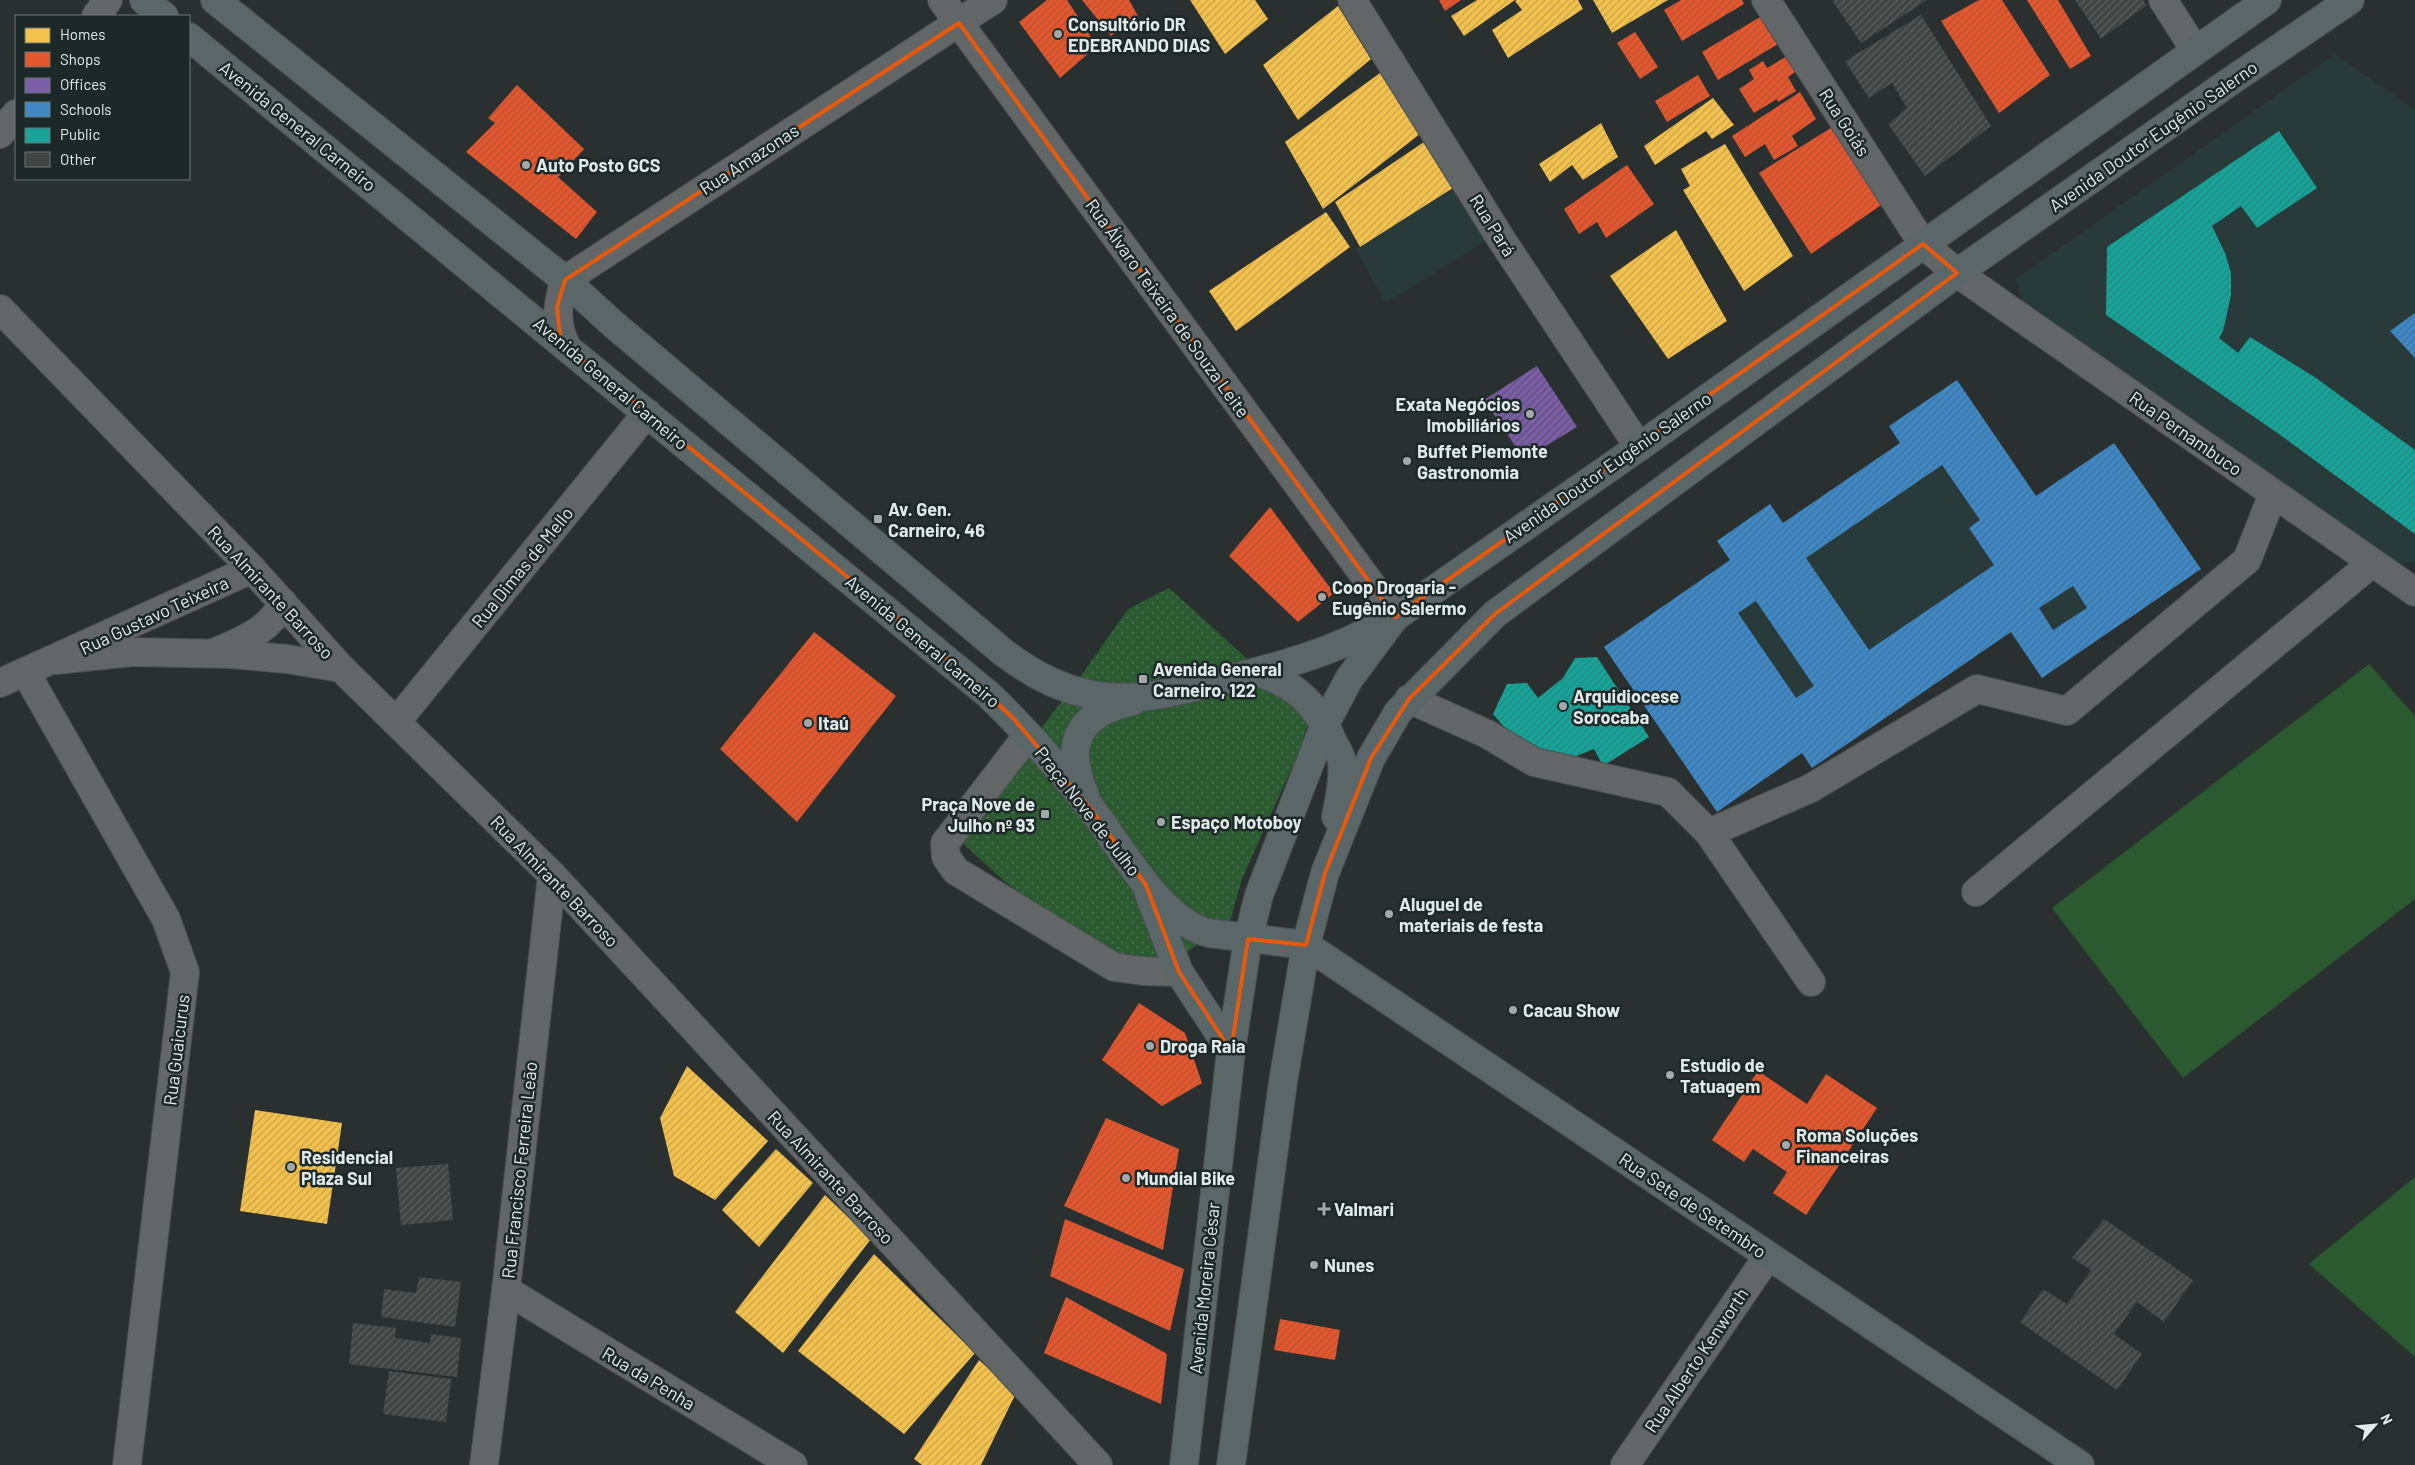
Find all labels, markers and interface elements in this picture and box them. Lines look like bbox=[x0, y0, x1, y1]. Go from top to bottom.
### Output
place label: Consultório DR EDEBRANDO DIAS bbox=[1068, 13, 1211, 56]
legend bbox=[15, 15, 190, 180]
text: Homes bbox=[60, 25, 105, 43]
marker: Consultório DR EDEBRANDO DIAS bbox=[1052, 28, 1064, 40]
text: Shops bbox=[60, 50, 100, 68]
street label: Avenida General Carneiro bbox=[215, 56, 381, 196]
street label: Avenida Doutor Eugênio Salerno bbox=[2045, 56, 2261, 216]
text: Offices bbox=[60, 75, 106, 93]
street label: Rua Goiás bbox=[1815, 84, 1875, 160]
text: Schools bbox=[60, 100, 112, 118]
street label: Rua Amazonas bbox=[695, 119, 803, 199]
text: Public bbox=[60, 125, 100, 143]
text: Other bbox=[60, 150, 97, 168]
place label: Auto Posto GCS bbox=[536, 154, 661, 176]
marker: Auto Posto GCS bbox=[520, 159, 532, 171]
street label: Rua Pará bbox=[1465, 190, 1521, 260]
street label: Rua Álvaro Teixeira de Souza Leite bbox=[1081, 194, 1255, 422]
street label: Avenida General Carneiro bbox=[529, 312, 693, 454]
street label: Rua Pernambuco bbox=[2125, 386, 2247, 480]
street label: Avenida Doutor Eugênio Salerno bbox=[1499, 387, 1715, 547]
place label: Exata Negócios Imobiliários bbox=[1396, 393, 1520, 436]
marker: Exata Negócios Imobiliários bbox=[1524, 408, 1536, 420]
place label: Buffet Piemonte Gastronomia bbox=[1417, 440, 1548, 483]
marker: Buffet Piemonte Gastronomia bbox=[1401, 455, 1413, 467]
place label: Av. Gen. Carneiro, 46 bbox=[888, 498, 985, 541]
street label: Rua Dimas de Mello bbox=[467, 502, 577, 632]
marker: Av. Gen. Carneiro, 46 bbox=[872, 513, 884, 525]
street label: Rua Almirante Barroso bbox=[203, 521, 339, 663]
street label: Avenida General Carneiro bbox=[841, 570, 1005, 712]
street label: Rua Gustavo Teixeira bbox=[76, 571, 232, 659]
place label: Coop Drogaria - Eugênio Salermo bbox=[1332, 576, 1466, 619]
marker: Coop Drogaria - Eugênio Salermo bbox=[1316, 591, 1328, 603]
place label: Avenida General Carneiro, 122 bbox=[1153, 658, 1282, 701]
marker: Avenida General Carneiro, 122 bbox=[1137, 673, 1149, 685]
place label: Arquidiocese Sorocaba bbox=[1573, 685, 1679, 728]
marker: Arquidiocese Sorocaba bbox=[1557, 700, 1569, 712]
place label: Itaú bbox=[818, 712, 849, 734]
marker: Itaú bbox=[802, 717, 814, 729]
street label: Praça Nove de Julho bbox=[1031, 742, 1145, 880]
place label: Praça Nove de Julho nº 93 bbox=[921, 793, 1035, 836]
marker: Praça Nove de Julho nº 93 bbox=[1039, 808, 1051, 820]
street label: Rua Almirante Barroso bbox=[486, 811, 624, 951]
place label: Espaço Motoboy bbox=[1171, 811, 1302, 833]
marker: Espaço Motoboy bbox=[1155, 816, 1167, 828]
place label: Aluguel de materiais de festa bbox=[1399, 893, 1543, 936]
marker: Aluguel de materiais de festa bbox=[1383, 908, 1395, 920]
street label: Rua Guaicurus bbox=[158, 993, 194, 1107]
place label: Cacau Show bbox=[1523, 999, 1620, 1021]
marker: Cacau Show bbox=[1507, 1004, 1519, 1016]
place label: Droga Raia bbox=[1160, 1035, 1246, 1057]
marker: Droga Raia bbox=[1144, 1040, 1156, 1052]
place label: Estudio de Tatuagem bbox=[1680, 1054, 1765, 1097]
street label: Rua Francisco Ferreira Leão bbox=[497, 1060, 541, 1280]
marker: Estudio de Tatuagem bbox=[1664, 1069, 1676, 1081]
street label: Rua Almirante Barroso bbox=[763, 1106, 899, 1248]
place label: Roma Soluções Financeiras bbox=[1796, 1124, 1918, 1167]
marker: Roma Soluções Financeiras bbox=[1780, 1139, 1792, 1151]
place label: Residencial Plaza Sul bbox=[301, 1146, 393, 1189]
street label: Rua Sete de Setembro bbox=[1615, 1148, 1771, 1262]
marker: Residencial Plaza Sul bbox=[285, 1161, 297, 1173]
place label: Mundial Bike bbox=[1136, 1167, 1235, 1189]
marker: Mundial Bike bbox=[1120, 1172, 1132, 1184]
place label: Valmari bbox=[1334, 1198, 1394, 1220]
street label: Avenida Moreira César bbox=[1184, 1201, 1224, 1375]
marker: Valmari bbox=[1318, 1203, 1330, 1215]
place label: Nunes bbox=[1324, 1254, 1374, 1276]
marker: Nunes bbox=[1308, 1259, 1320, 1271]
street label: Rua Alberto Kenworth bbox=[1639, 1283, 1753, 1437]
street label: Rua da Penha bbox=[599, 1342, 699, 1414]
north arrow bbox=[2350, 1400, 2400, 1450]
text: N bbox=[2377, 1411, 2397, 1427]

